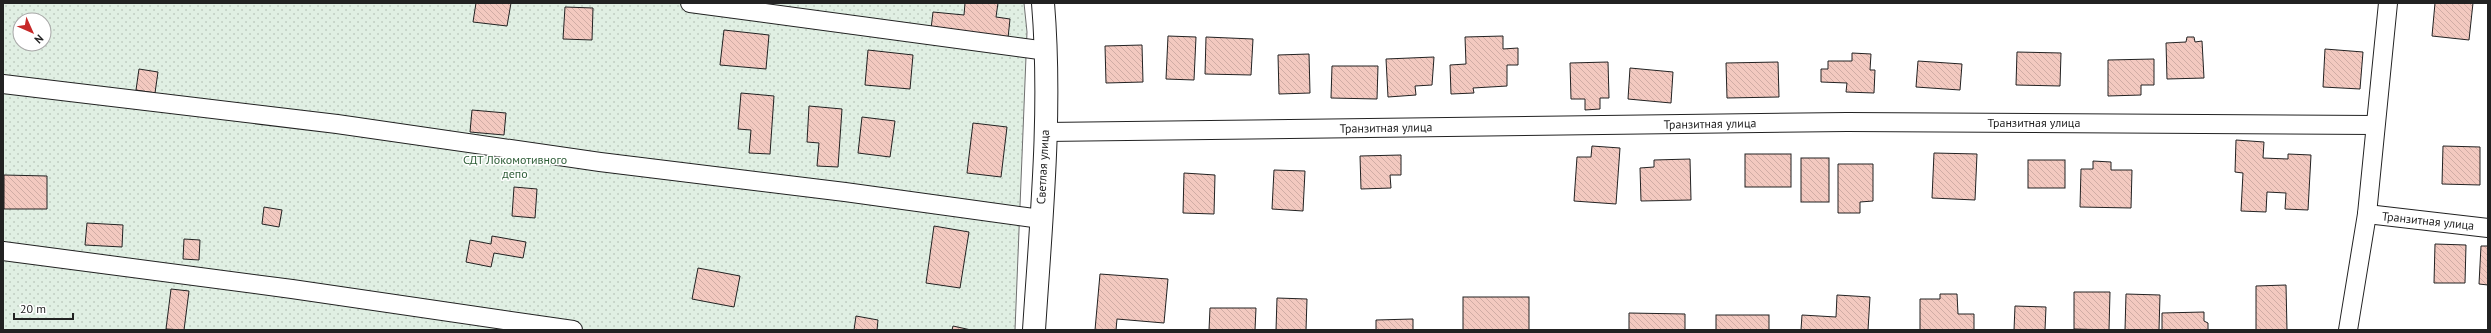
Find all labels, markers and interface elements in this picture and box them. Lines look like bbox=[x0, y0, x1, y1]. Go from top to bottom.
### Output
north arrow bbox=[12, 12, 52, 52]
text: N bbox=[32, 32, 47, 47]
street label: Транзитная улица bbox=[1663, 115, 1757, 132]
street label: Транзитная улица bbox=[1988, 115, 2080, 130]
street label: Транзитная улица bbox=[1339, 119, 1433, 136]
street label: Светлая улица bbox=[1033, 129, 1052, 205]
park label: СДТ Локомотивного депо bbox=[463, 152, 567, 181]
street label: Транзитная улица bbox=[2381, 208, 2475, 233]
scale bar bbox=[14, 295, 73, 321]
text: 20 m bbox=[20, 301, 46, 316]

